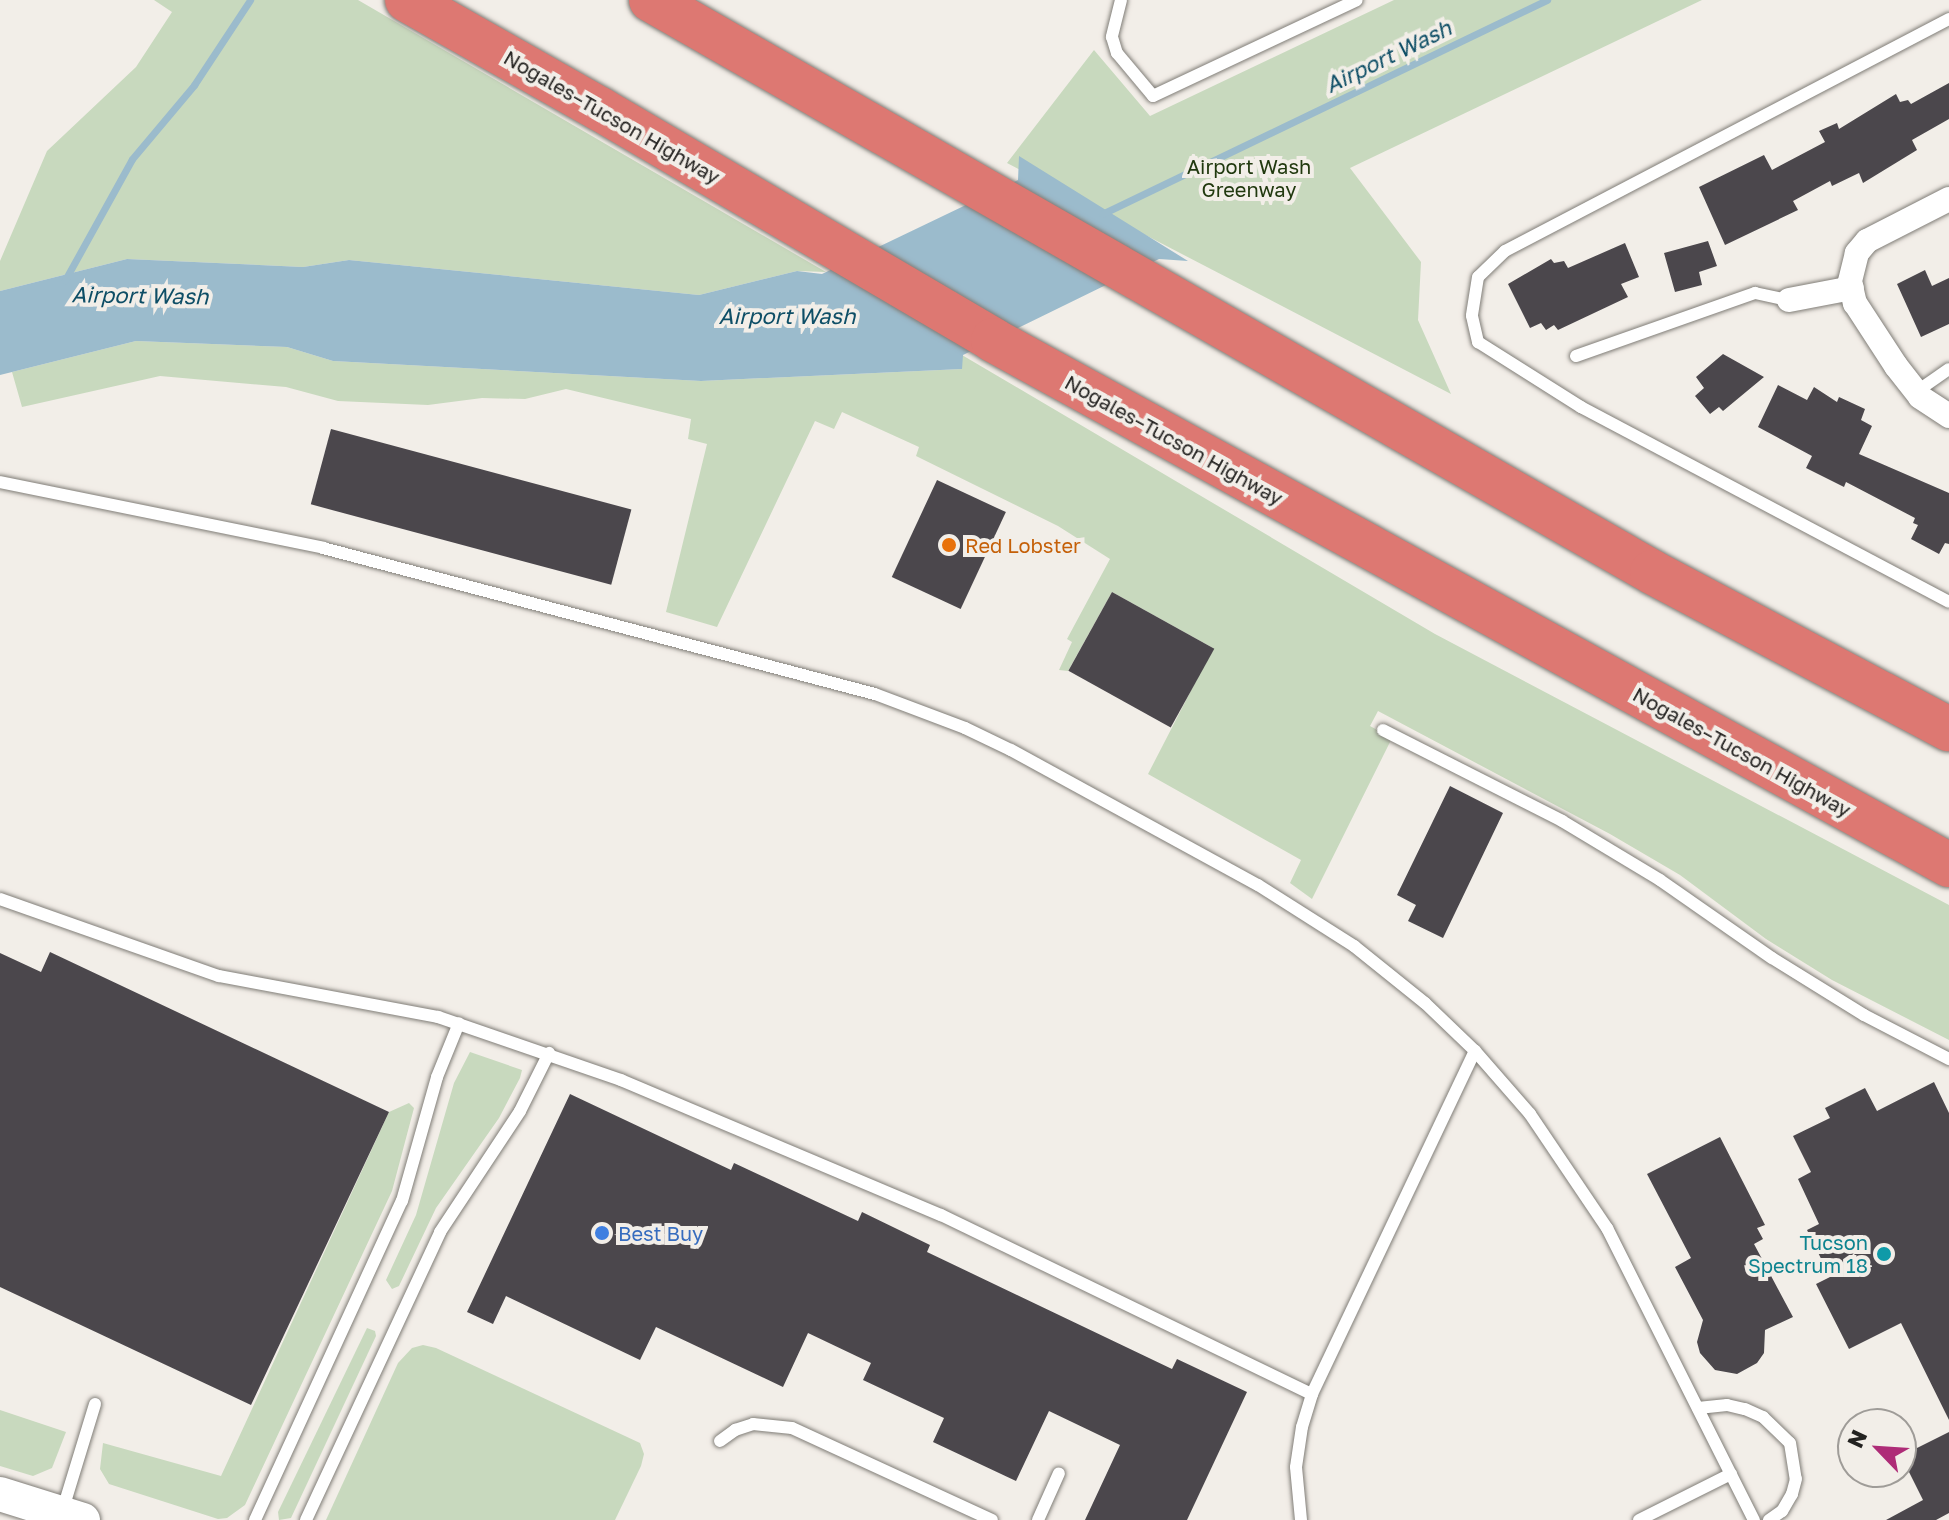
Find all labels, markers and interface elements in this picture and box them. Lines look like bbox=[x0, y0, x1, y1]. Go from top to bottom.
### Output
water label: Airport Wash bbox=[1321, 14, 1455, 98]
street label: Nogales–Tucson Highway bbox=[500, 45, 724, 189]
park label: Airport Wash Greenway bbox=[1187, 154, 1311, 201]
water label: Airport Wash bbox=[71, 281, 209, 309]
water label: Airport Wash bbox=[718, 303, 856, 329]
street label: Nogales–Tucson Highway bbox=[1061, 370, 1287, 510]
place label: Red Lobster bbox=[965, 533, 1081, 557]
marker: Red Lobster bbox=[940, 536, 958, 554]
street label: Nogales–Tucson Highway bbox=[1629, 682, 1855, 822]
place label: Best Buy bbox=[618, 1221, 703, 1245]
marker: Best Buy bbox=[593, 1224, 611, 1242]
place label: Tucson Spectrum 18 bbox=[1748, 1230, 1868, 1277]
marker: Tucson Spectrum 18 bbox=[1875, 1245, 1893, 1263]
north arrow bbox=[1837, 1408, 1917, 1488]
text: N bbox=[1841, 1425, 1872, 1452]

